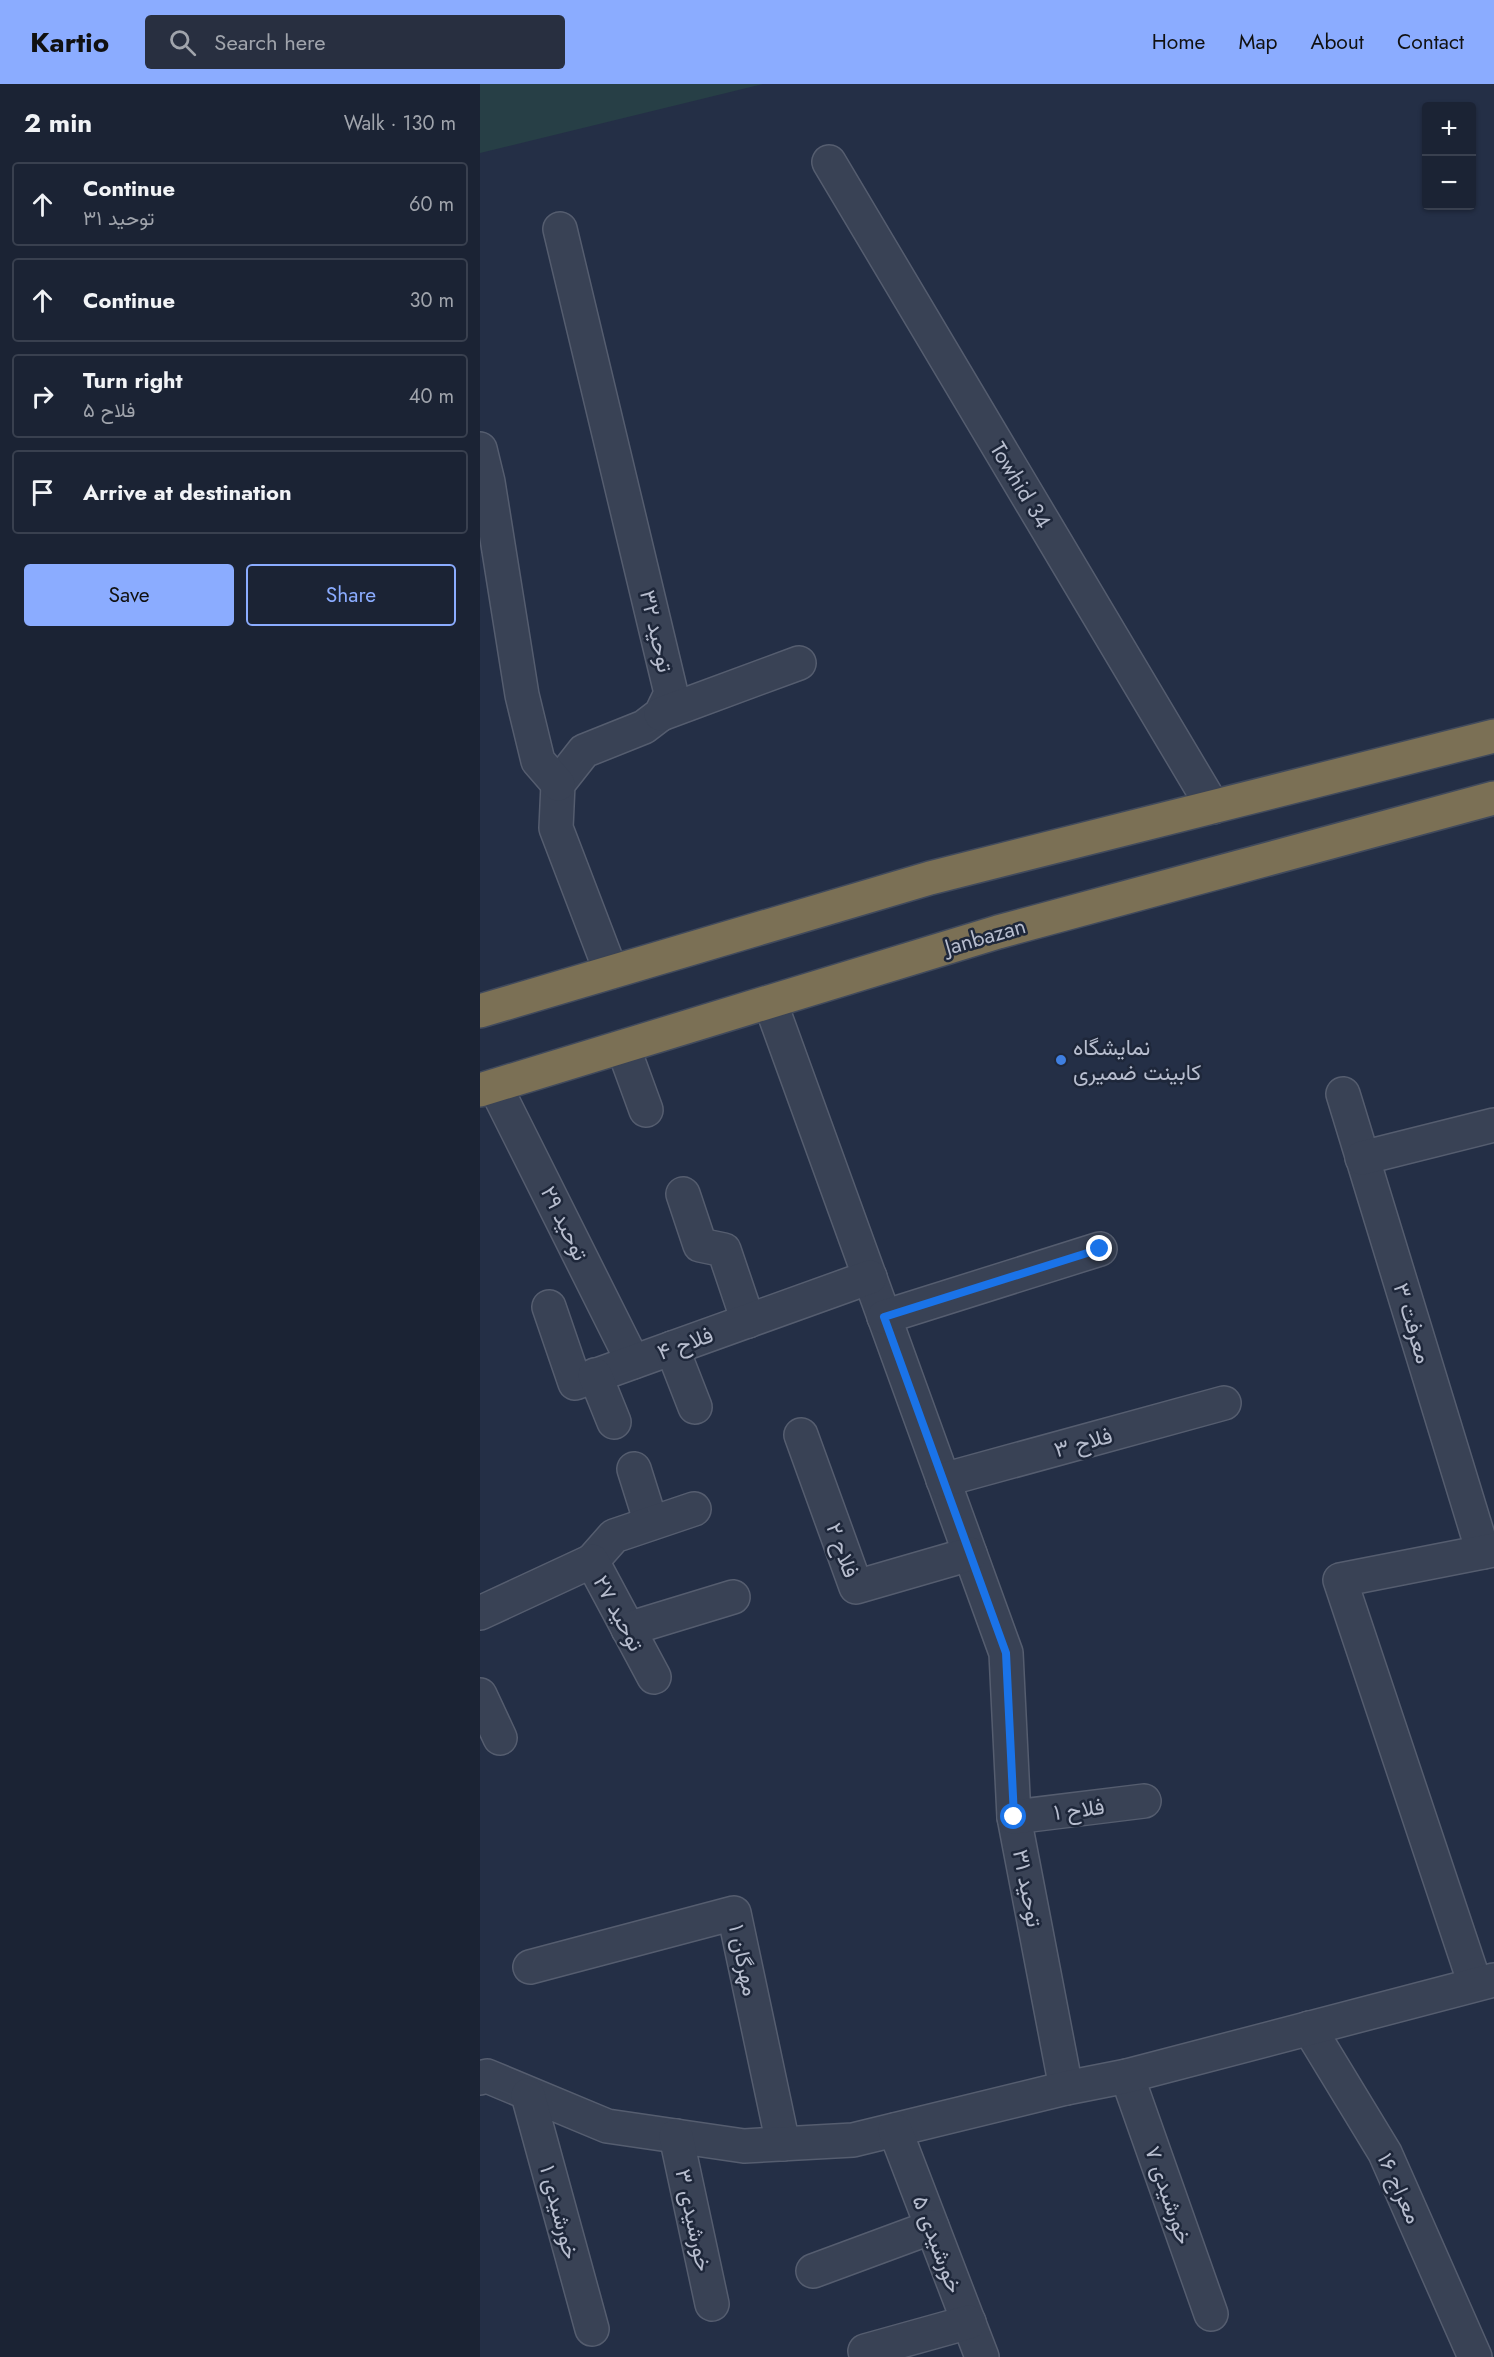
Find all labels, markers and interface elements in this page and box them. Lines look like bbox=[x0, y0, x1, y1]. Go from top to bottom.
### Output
search box bbox=[145, 15, 565, 69]
text: Kartio bbox=[30, 22, 109, 63]
icon: search bbox=[166, 26, 199, 59]
text: Search here bbox=[214, 26, 326, 58]
text: Home bbox=[1152, 27, 1205, 57]
text: Map bbox=[1238, 27, 1278, 57]
text: About bbox=[1311, 27, 1364, 57]
text: Contact bbox=[1397, 27, 1464, 57]
map controls bbox=[1422, 102, 1476, 210]
button: + bbox=[1422, 102, 1476, 156]
text: 2 min bbox=[24, 104, 92, 142]
text: Walk · 130 m bbox=[344, 109, 456, 138]
button: − bbox=[1422, 156, 1476, 210]
text: Continue bbox=[83, 172, 175, 204]
icon: ahead bbox=[26, 188, 59, 221]
text: 60 m bbox=[409, 190, 454, 219]
text: توحید ۳۱ bbox=[83, 204, 154, 233]
icon: ahead bbox=[26, 284, 59, 317]
text: Continue bbox=[83, 284, 175, 316]
text: 30 m bbox=[409, 286, 454, 315]
text: Turn right bbox=[83, 364, 183, 396]
icon: right bbox=[26, 380, 59, 413]
text: 40 m bbox=[409, 382, 454, 411]
text: فلاح ۵ bbox=[83, 396, 135, 425]
street label: Towhid 34 bbox=[983, 436, 1060, 534]
icon: arrive bbox=[26, 476, 59, 509]
text: Arrive at destination bbox=[83, 476, 292, 508]
button: Save bbox=[24, 564, 234, 626]
button: Share bbox=[246, 564, 456, 626]
street label: توحید ۳۲ bbox=[632, 587, 682, 676]
street label: Janbazan bbox=[938, 909, 1029, 964]
place label: نمایشگاه کابینت ضمیری bbox=[1073, 1031, 1201, 1088]
marker: نمایشگاه کابینت ضمیری bbox=[1054, 1053, 1068, 1067]
street label: توحید ۲۹ bbox=[533, 1180, 597, 1266]
route end bbox=[1086, 1235, 1112, 1261]
street label: معرفت ۳ bbox=[1386, 1279, 1440, 1367]
street label: فلاح ۴ bbox=[653, 1318, 717, 1368]
street label: فلاح ۳ bbox=[1050, 1419, 1116, 1465]
street label: فلاح ۲ bbox=[818, 1518, 868, 1582]
street label: توحید ۲۷ bbox=[586, 1569, 652, 1657]
street label: فلاح ۱ bbox=[1052, 1790, 1106, 1828]
route start bbox=[1000, 1803, 1026, 1829]
street label: توحید ۳۱ bbox=[1005, 1846, 1051, 1930]
street label: مهرگان ۱ bbox=[721, 1921, 767, 1999]
street label: خورشیدی ۷ bbox=[1137, 2141, 1201, 2249]
street label: معراج ۱۶ bbox=[1370, 2147, 1430, 2229]
street label: خورشیدی ۱ bbox=[532, 2162, 588, 2262]
street label: خورشیدی ۳ bbox=[668, 2166, 720, 2274]
street label: خورشیدی ۵ bbox=[905, 2190, 971, 2298]

